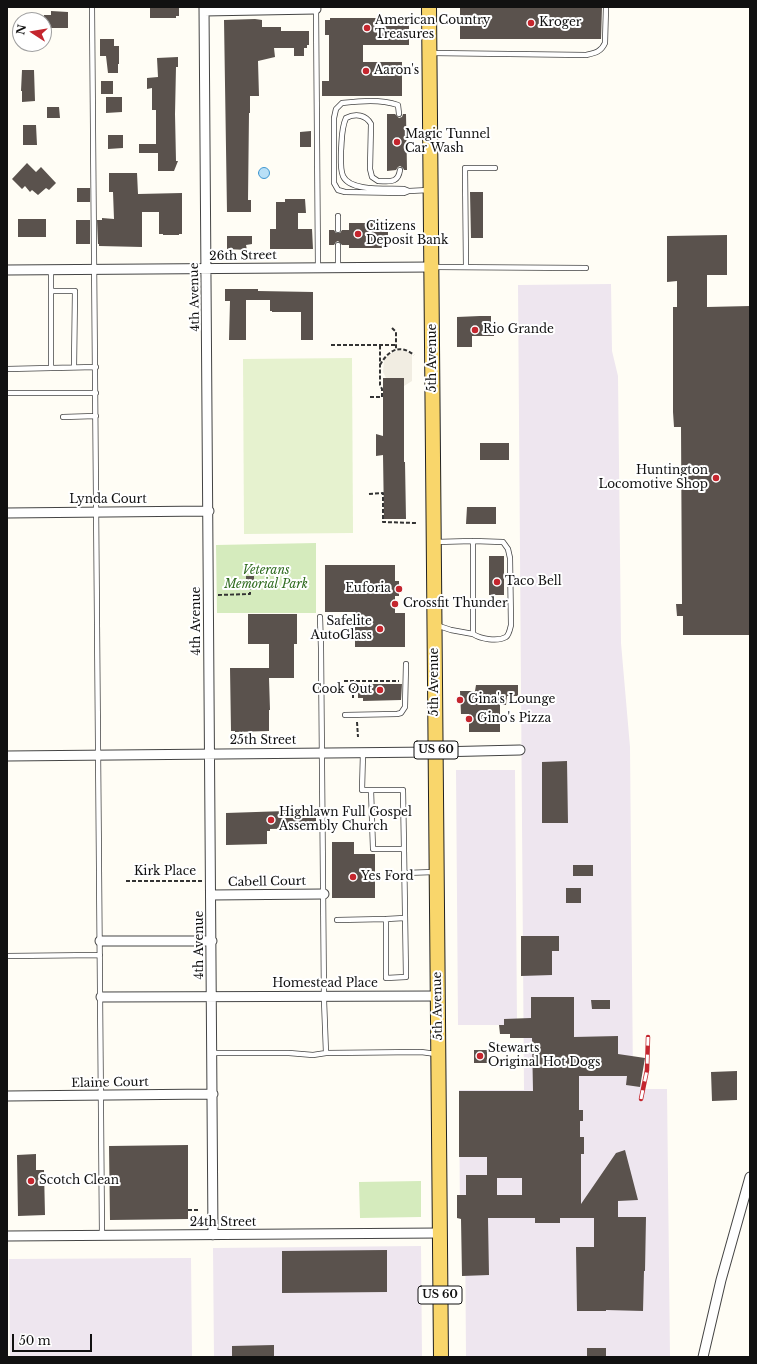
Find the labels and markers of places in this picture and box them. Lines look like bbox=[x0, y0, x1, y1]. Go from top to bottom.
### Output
place label: American Country Treasures bbox=[375, 14, 490, 42]
place label: Kroger bbox=[539, 16, 582, 30]
marker: Kroger bbox=[526, 18, 536, 28]
marker: American Country Treasures bbox=[362, 23, 372, 33]
place label: Aaron's bbox=[374, 64, 419, 78]
marker: Aaron's bbox=[361, 66, 371, 76]
place label: Magic Tunnel Car Wash bbox=[405, 128, 490, 156]
marker: Magic Tunnel Car Wash bbox=[392, 137, 402, 147]
place label: Citizens Deposit Bank bbox=[366, 220, 449, 248]
marker: Citizens Deposit Bank bbox=[353, 229, 363, 239]
place label: Rio Grande bbox=[483, 323, 554, 337]
marker: Rio Grande bbox=[470, 325, 480, 335]
place label: Huntington Locomotive Shop bbox=[598, 464, 708, 492]
marker: Huntington Locomotive Shop bbox=[711, 473, 721, 483]
place label: Taco Bell bbox=[505, 575, 562, 589]
marker: Taco Bell bbox=[492, 577, 502, 587]
place label: Euforia bbox=[345, 582, 391, 596]
marker: Euforia bbox=[394, 584, 404, 594]
place label: Crossfit Thunder bbox=[403, 597, 508, 611]
marker: Crossfit Thunder bbox=[390, 599, 400, 609]
place label: Safelite AutoGlass bbox=[311, 615, 372, 643]
marker: Safelite AutoGlass bbox=[375, 624, 385, 634]
place label: Cook Out bbox=[312, 683, 372, 697]
marker: Cook Out bbox=[375, 685, 385, 695]
place label: Gina's Lounge bbox=[468, 693, 555, 707]
marker: Gina's Lounge bbox=[455, 695, 465, 705]
place label: Gino's Pizza bbox=[477, 712, 551, 726]
marker: Gino's Pizza bbox=[464, 714, 474, 724]
place label: Highlawn Full Gospel Assembly Church bbox=[279, 806, 412, 834]
marker: Highlawn Full Gospel Assembly Church bbox=[266, 815, 276, 825]
place label: Yes Ford bbox=[361, 870, 413, 884]
marker: Yes Ford bbox=[348, 872, 358, 882]
place label: Stewarts Original Hot Dogs bbox=[488, 1042, 600, 1070]
marker: Stewarts Original Hot Dogs bbox=[475, 1051, 485, 1061]
place label: Scotch Clean bbox=[39, 1174, 119, 1188]
marker: Scotch Clean bbox=[26, 1176, 36, 1186]

